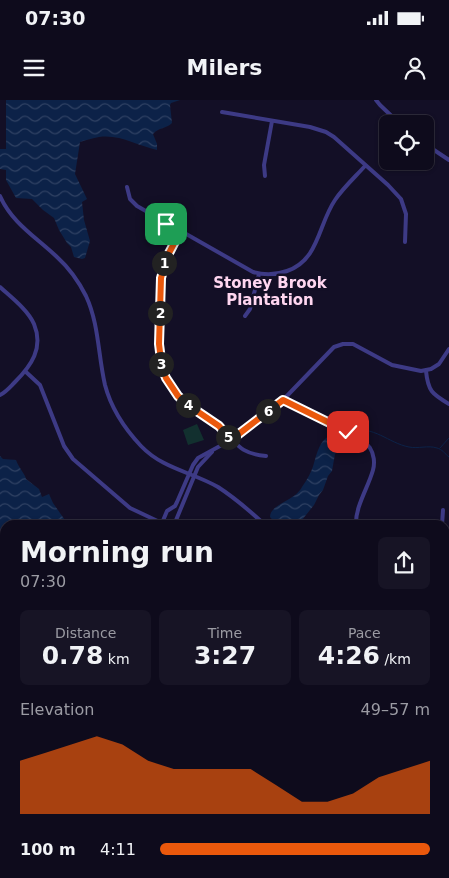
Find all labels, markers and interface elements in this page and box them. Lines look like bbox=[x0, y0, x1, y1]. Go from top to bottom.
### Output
text: 07:30 bbox=[25, 7, 85, 29]
icon: menu bbox=[20, 54, 48, 82]
icon: person bbox=[401, 54, 429, 82]
text: Milers bbox=[187, 55, 262, 80]
map controls bbox=[379, 115, 434, 170]
button: locate bbox=[379, 115, 434, 170]
pin bbox=[145, 203, 187, 245]
icon: arrive bbox=[152, 210, 180, 238]
pin: 1 bbox=[152, 250, 176, 276]
text: 1 bbox=[160, 255, 169, 271]
district label: Stoney Brook Plantation bbox=[213, 274, 328, 309]
pin: 2 bbox=[148, 300, 172, 326]
text: 2 bbox=[156, 305, 165, 321]
pin: 3 bbox=[148, 352, 174, 376]
text: 3 bbox=[157, 356, 166, 372]
pin: 4 bbox=[176, 392, 200, 418]
text: 4 bbox=[184, 397, 193, 413]
pin: 6 bbox=[256, 398, 280, 424]
text: 6 bbox=[264, 403, 273, 419]
pin bbox=[327, 411, 369, 453]
icon: check bbox=[334, 418, 362, 446]
pin: 5 bbox=[216, 424, 240, 450]
text: 5 bbox=[224, 429, 233, 445]
text: Morning run bbox=[20, 536, 214, 569]
button: share bbox=[378, 537, 430, 589]
text: 07:30 bbox=[20, 572, 66, 591]
text: Distance bbox=[55, 625, 116, 641]
text: Time bbox=[208, 625, 242, 641]
text: Pace bbox=[348, 625, 381, 641]
text: 0.78 bbox=[42, 641, 103, 670]
text: 3:27 bbox=[194, 641, 256, 670]
text: 4:26 bbox=[318, 641, 380, 670]
text: km bbox=[103, 651, 130, 667]
text: /km bbox=[380, 651, 411, 667]
text: Elevation bbox=[20, 700, 94, 719]
text: 49–57 m bbox=[361, 700, 430, 719]
text: 100 m bbox=[20, 840, 76, 859]
text: 4:11 bbox=[100, 840, 136, 859]

